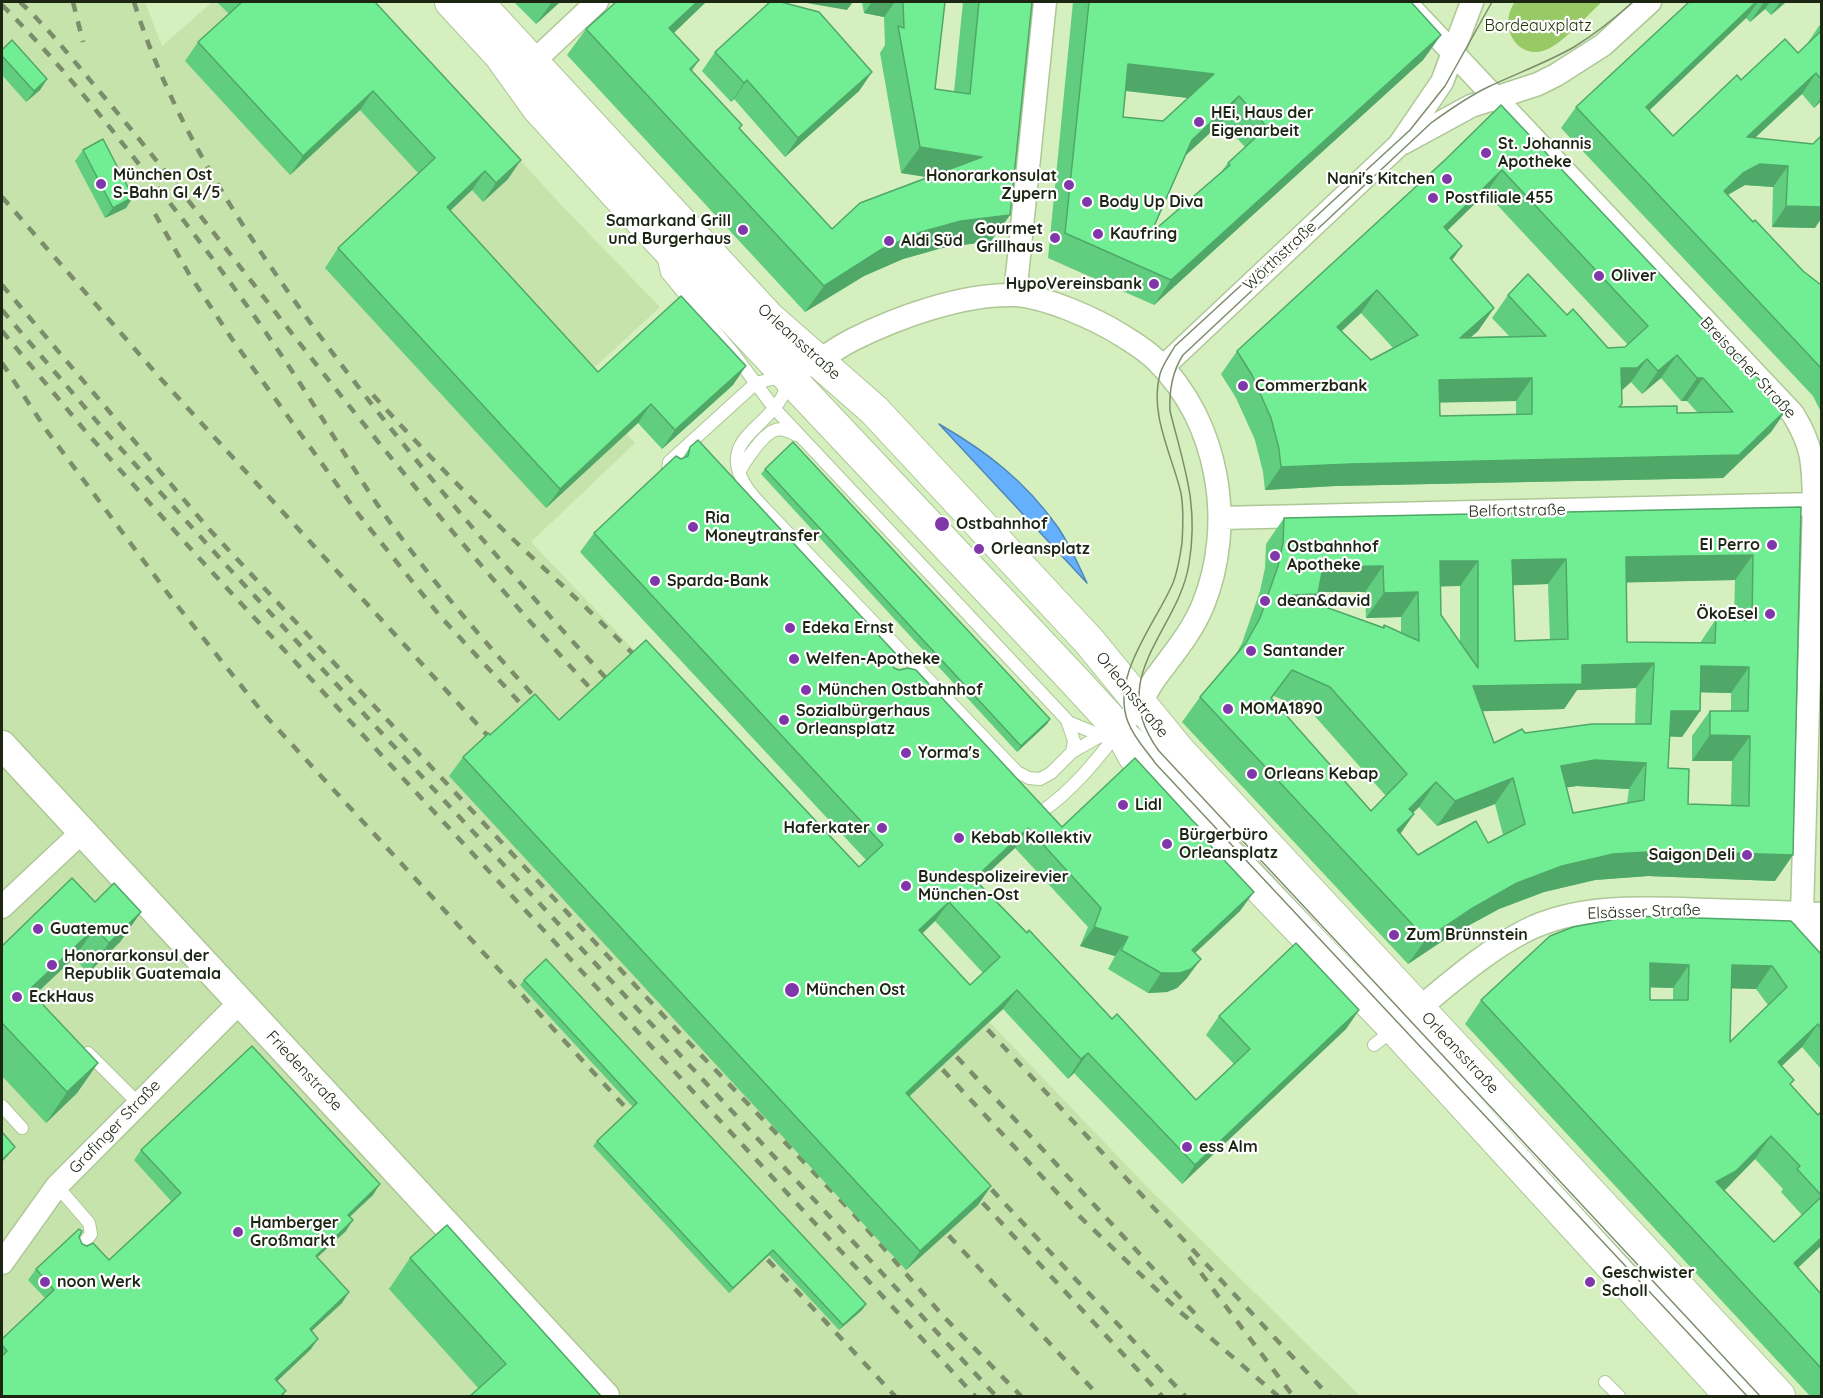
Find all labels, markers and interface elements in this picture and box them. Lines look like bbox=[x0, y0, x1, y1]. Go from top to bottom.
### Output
park label: Bordeauxplatz bbox=[1484, 16, 1592, 36]
place label: HEi, Haus der Eigenarbeit bbox=[1211, 103, 1314, 141]
marker: HEi, Haus der Eigenarbeit bbox=[1192, 115, 1206, 129]
place label: St. Johannis Apotheke bbox=[1498, 134, 1591, 172]
marker: St. Johannis Apotheke bbox=[1479, 146, 1493, 160]
place label: München Ost S-Bahn Gl 4/5 bbox=[113, 165, 220, 203]
place label: Honorarkonsulat Zypern bbox=[926, 166, 1057, 204]
place label: Nani's Kitchen bbox=[1327, 169, 1435, 189]
marker: Nani's Kitchen bbox=[1440, 172, 1454, 186]
marker: München Ost S-Bahn Gl 4/5 bbox=[94, 177, 108, 191]
marker: Honorarkonsulat Zypern bbox=[1062, 178, 1076, 192]
place label: Postfiliale 455 bbox=[1445, 188, 1554, 208]
marker: Postfiliale 455 bbox=[1426, 191, 1440, 205]
place label: Body Up Diva bbox=[1099, 192, 1203, 212]
marker: Body Up Diva bbox=[1080, 195, 1094, 209]
place label: Samarkand Grill und Burgerhaus bbox=[606, 211, 731, 249]
street label: Wörthstraße bbox=[1239, 217, 1321, 295]
place label: Gourmet Grillhaus bbox=[975, 219, 1043, 257]
marker: Samarkand Grill und Burgerhaus bbox=[736, 223, 750, 237]
place label: Kaufring bbox=[1110, 224, 1177, 244]
marker: Kaufring bbox=[1091, 227, 1105, 241]
place label: Aldi Süd bbox=[901, 231, 963, 251]
marker: Gourmet Grillhaus bbox=[1048, 231, 1062, 245]
marker: Aldi Süd bbox=[882, 234, 896, 248]
place label: Oliver bbox=[1611, 266, 1657, 286]
marker: Oliver bbox=[1592, 269, 1606, 283]
place label: HypoVereinsbank bbox=[1006, 274, 1142, 294]
marker: HypoVereinsbank bbox=[1147, 277, 1161, 291]
street label: Orleansstraße bbox=[754, 300, 844, 384]
street label: Breisacher Straße bbox=[1696, 313, 1800, 423]
place label: Commerzbank bbox=[1255, 376, 1367, 396]
marker: Commerzbank bbox=[1236, 379, 1250, 393]
street label: Belfortstraße bbox=[1468, 501, 1566, 521]
place label: Ria Moneytransfer bbox=[705, 508, 820, 546]
place label: Ostbahnhof bbox=[956, 514, 1048, 534]
marker: Ostbahnhof bbox=[933, 515, 951, 533]
marker: Ria Moneytransfer bbox=[686, 520, 700, 534]
place label: El Perro bbox=[1700, 535, 1760, 555]
place label: Ostbahnhof Apotheke bbox=[1287, 537, 1379, 575]
marker: El Perro bbox=[1765, 538, 1779, 552]
place label: Orleansplatz bbox=[991, 539, 1090, 559]
marker: Orleansplatz bbox=[972, 542, 986, 556]
marker: Ostbahnhof Apotheke bbox=[1268, 549, 1282, 563]
place label: Sparda-Bank bbox=[667, 571, 769, 591]
marker: Sparda-Bank bbox=[648, 574, 662, 588]
place label: dean&david bbox=[1277, 591, 1370, 611]
marker: dean&david bbox=[1258, 594, 1272, 608]
place label: ÖkoEsel bbox=[1696, 604, 1758, 624]
marker: ÖkoEsel bbox=[1763, 607, 1777, 621]
place label: Edeka Ernst bbox=[802, 618, 894, 638]
marker: Edeka Ernst bbox=[783, 621, 797, 635]
place label: Santander bbox=[1263, 641, 1345, 661]
marker: Santander bbox=[1244, 644, 1258, 658]
street label: Orleansstraße bbox=[1092, 648, 1172, 742]
place label: Welfen-Apotheke bbox=[806, 649, 940, 669]
marker: Welfen-Apotheke bbox=[787, 652, 801, 666]
place label: München Ostbahnhof bbox=[818, 680, 983, 700]
marker: München Ostbahnhof bbox=[799, 683, 813, 697]
place label: MOMA1890 bbox=[1240, 699, 1322, 719]
place label: Sozialbürgerhaus Orleansplatz bbox=[796, 701, 930, 739]
marker: MOMA1890 bbox=[1221, 702, 1235, 716]
marker: Sozialbürgerhaus Orleansplatz bbox=[777, 713, 791, 727]
place label: Yorma's bbox=[918, 743, 980, 763]
marker: Yorma's bbox=[899, 746, 913, 760]
place label: Orleans Kebap bbox=[1264, 764, 1378, 784]
marker: Orleans Kebap bbox=[1245, 767, 1259, 781]
place label: Lidl bbox=[1135, 795, 1162, 815]
marker: Lidl bbox=[1116, 798, 1130, 812]
place label: Haferkater bbox=[784, 818, 870, 838]
marker: Haferkater bbox=[875, 821, 889, 835]
place label: Bürgerbüro Orleansplatz bbox=[1179, 825, 1278, 863]
place label: Kebab Kollektiv bbox=[971, 828, 1092, 848]
marker: Kebab Kollektiv bbox=[952, 831, 966, 845]
marker: Bürgerbüro Orleansplatz bbox=[1160, 837, 1174, 851]
place label: Saigon Deli bbox=[1649, 845, 1735, 865]
marker: Saigon Deli bbox=[1740, 848, 1754, 862]
place label: Bundespolizeirevier München-Ost bbox=[918, 867, 1069, 905]
marker: Bundespolizeirevier München-Ost bbox=[899, 879, 913, 893]
street label: Elsässer Straße bbox=[1587, 900, 1701, 924]
place label: Guatemuc bbox=[50, 919, 129, 939]
marker: Guatemuc bbox=[31, 922, 45, 936]
place label: Zum Brünnstein bbox=[1406, 925, 1528, 945]
marker: Zum Brünnstein bbox=[1387, 928, 1401, 942]
place label: Honorarkonsul der Republik Guatemala bbox=[64, 946, 221, 984]
marker: Honorarkonsul der Republik Guatemala bbox=[45, 958, 59, 972]
place label: München Ost bbox=[806, 980, 906, 1000]
marker: München Ost bbox=[783, 981, 801, 999]
place label: EckHaus bbox=[29, 987, 94, 1007]
marker: EckHaus bbox=[10, 990, 24, 1004]
street label: Orleansstraße bbox=[1417, 1008, 1503, 1098]
street label: Friedenstraße bbox=[262, 1027, 346, 1115]
street label: Grafinger Straße bbox=[65, 1076, 165, 1178]
place label: ess Alm bbox=[1199, 1137, 1258, 1157]
marker: ess Alm bbox=[1180, 1140, 1194, 1154]
place label: Hamberger Großmarkt bbox=[250, 1213, 339, 1251]
marker: Hamberger Großmarkt bbox=[231, 1225, 245, 1239]
place label: Geschwister Scholl bbox=[1602, 1263, 1695, 1301]
place label: noon Werk bbox=[57, 1272, 141, 1292]
marker: noon Werk bbox=[38, 1275, 52, 1289]
marker: Geschwister Scholl bbox=[1583, 1275, 1597, 1289]

